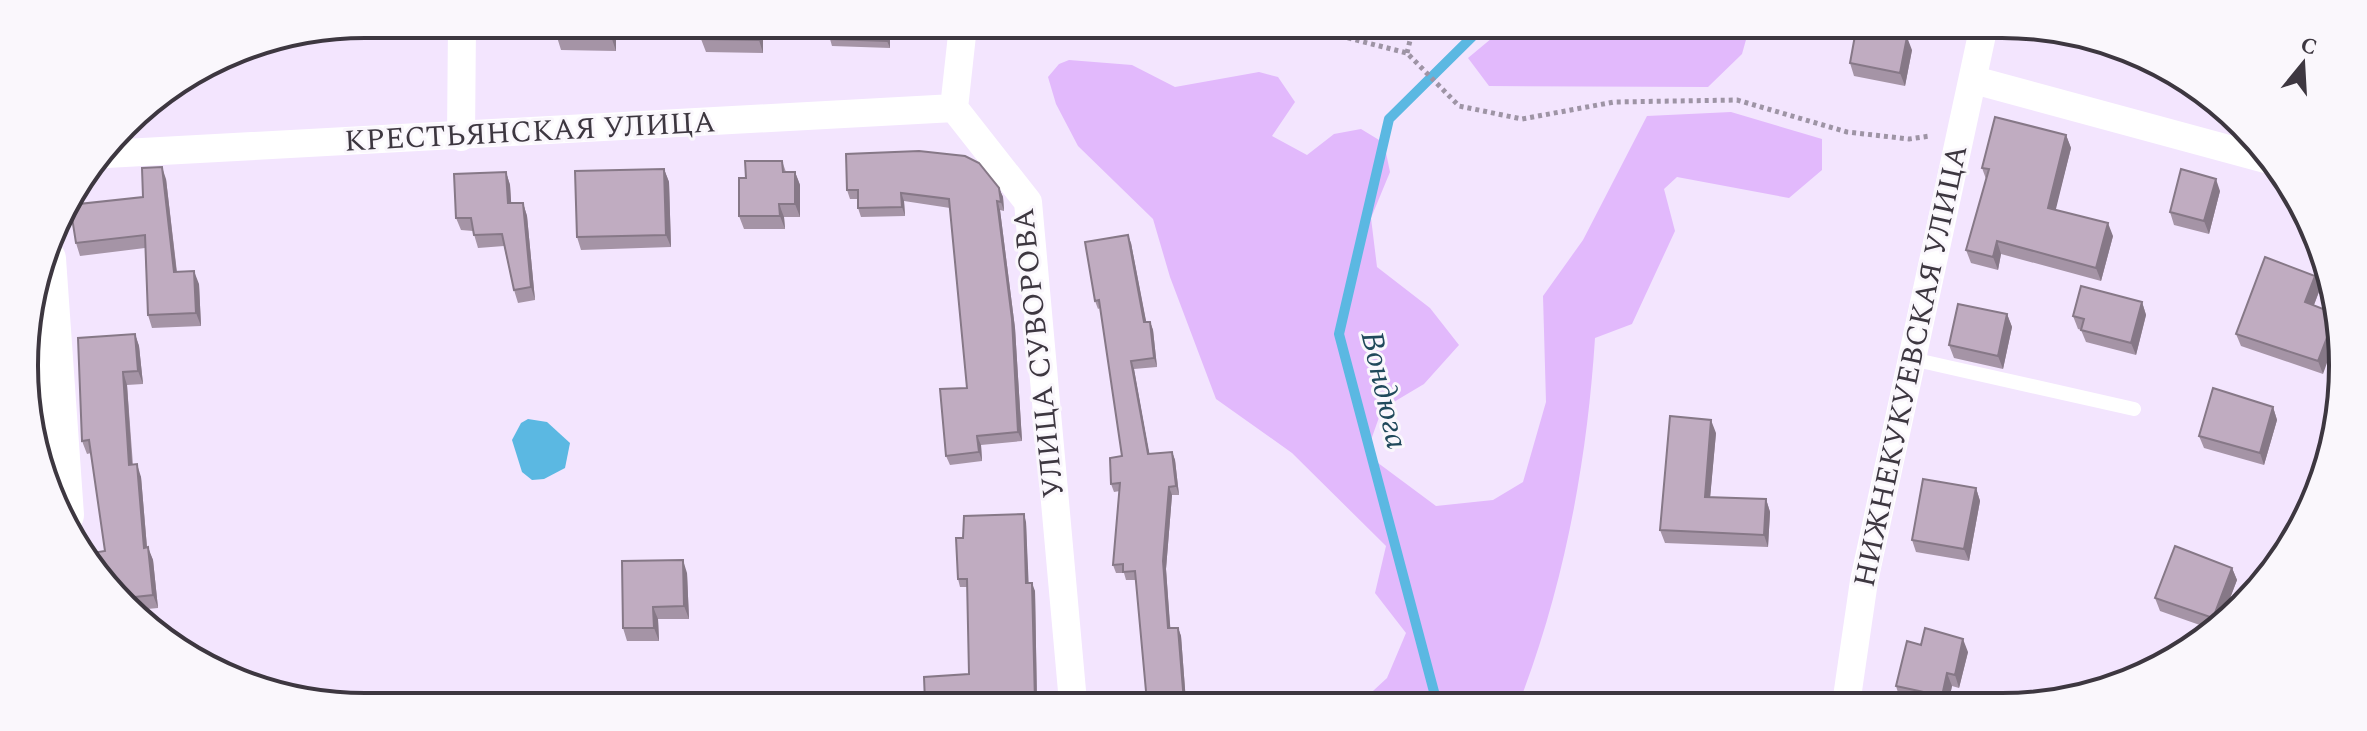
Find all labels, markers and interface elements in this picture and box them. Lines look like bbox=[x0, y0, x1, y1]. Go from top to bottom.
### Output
north arrow bbox=[2263, 24, 2343, 104]
text: С bbox=[2296, 28, 2321, 65]
street label: КРЕСТЬЯНСКАЯ УЛИЦА bbox=[343, 99, 717, 165]
street label: НИЖНЕКУКУЕВСКАЯ УЛИЦА bbox=[1842, 141, 1980, 591]
street label: УЛИЦА СУВОРОВА bbox=[1001, 206, 1077, 500]
water label: Вондюга bbox=[1347, 326, 1421, 454]

